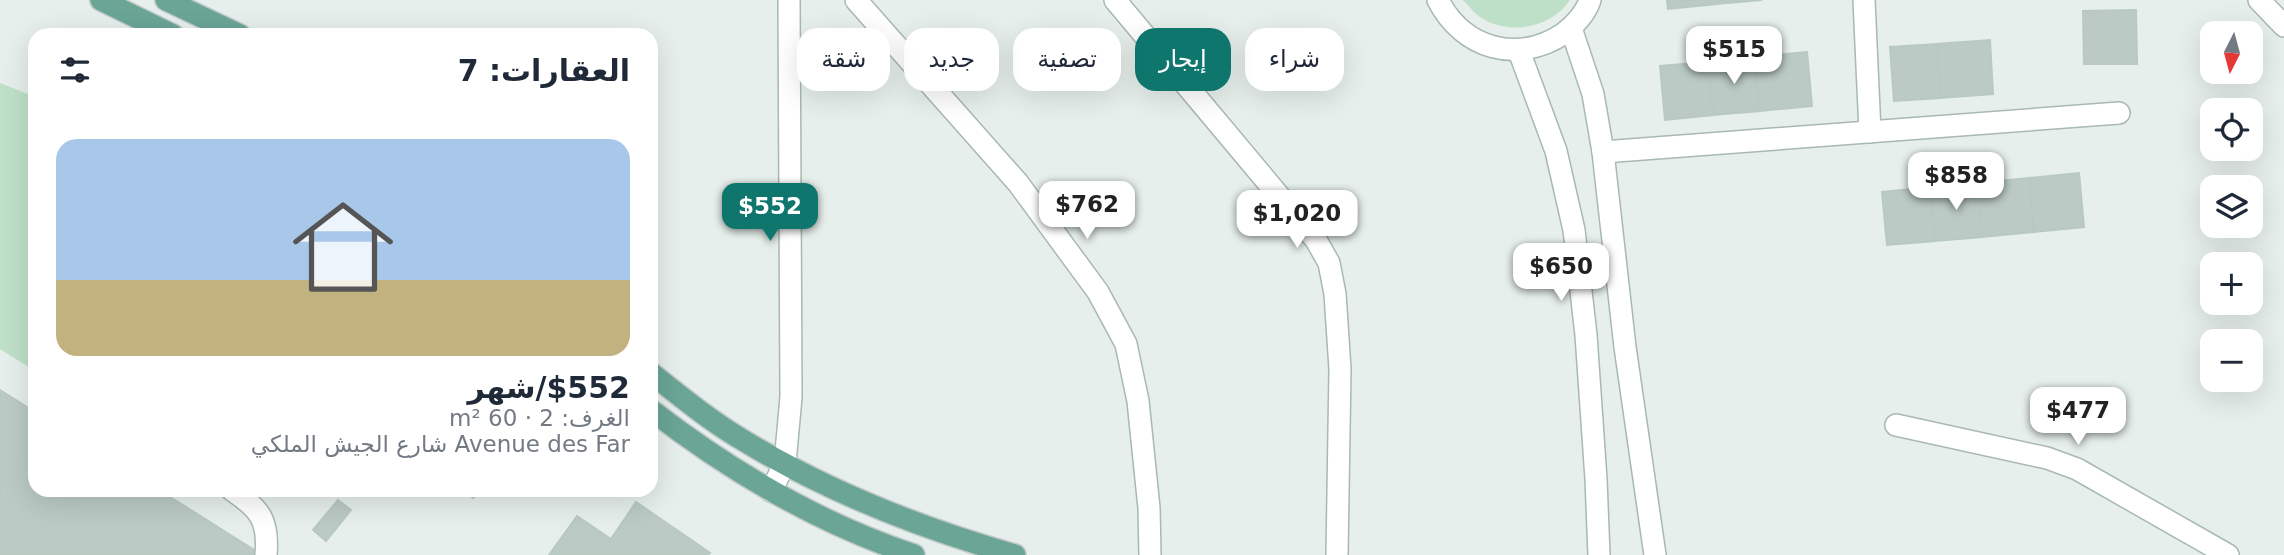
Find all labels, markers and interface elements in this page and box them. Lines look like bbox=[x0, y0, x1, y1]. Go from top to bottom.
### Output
north arrow bbox=[2200, 21, 2263, 84]
map controls bbox=[2200, 21, 2263, 392]
pin: $515 bbox=[1693, 27, 1775, 86]
chip: شقة bbox=[797, 28, 890, 91]
chip: جديد bbox=[904, 28, 999, 91]
chip: تصفية bbox=[1013, 28, 1121, 91]
chip: إيجار bbox=[1135, 28, 1231, 91]
chip: شراء bbox=[1245, 28, 1344, 91]
text: $515 bbox=[1702, 36, 1766, 62]
icon: filters bbox=[56, 51, 94, 89]
text: العقارات: 7 bbox=[458, 53, 630, 88]
button: locate bbox=[2200, 98, 2263, 161]
pin: $858 bbox=[1915, 152, 1997, 212]
text: $858 bbox=[1924, 162, 1988, 188]
button: layers bbox=[2200, 175, 2263, 238]
pin: $762 bbox=[1046, 182, 1128, 241]
icon: home bbox=[280, 184, 406, 310]
pin: $552 bbox=[729, 184, 811, 243]
pin: $1,020 bbox=[1240, 190, 1354, 250]
text: $762 bbox=[1055, 191, 1119, 217]
text: $552 bbox=[738, 193, 802, 219]
text: $1,020 bbox=[1253, 200, 1341, 226]
pin: $650 bbox=[1520, 244, 1602, 303]
button: + bbox=[2200, 252, 2263, 315]
text: $650 bbox=[1529, 253, 1593, 279]
button: − bbox=[2200, 329, 2263, 392]
text: $552/شهر bbox=[468, 370, 630, 405]
pin: $477 bbox=[2037, 388, 2119, 447]
text: $477 bbox=[2046, 397, 2110, 423]
text: الغرف: 2 · 60 m² bbox=[449, 405, 630, 431]
text: Avenue des Far شارع الجيش الملكي bbox=[251, 431, 630, 457]

